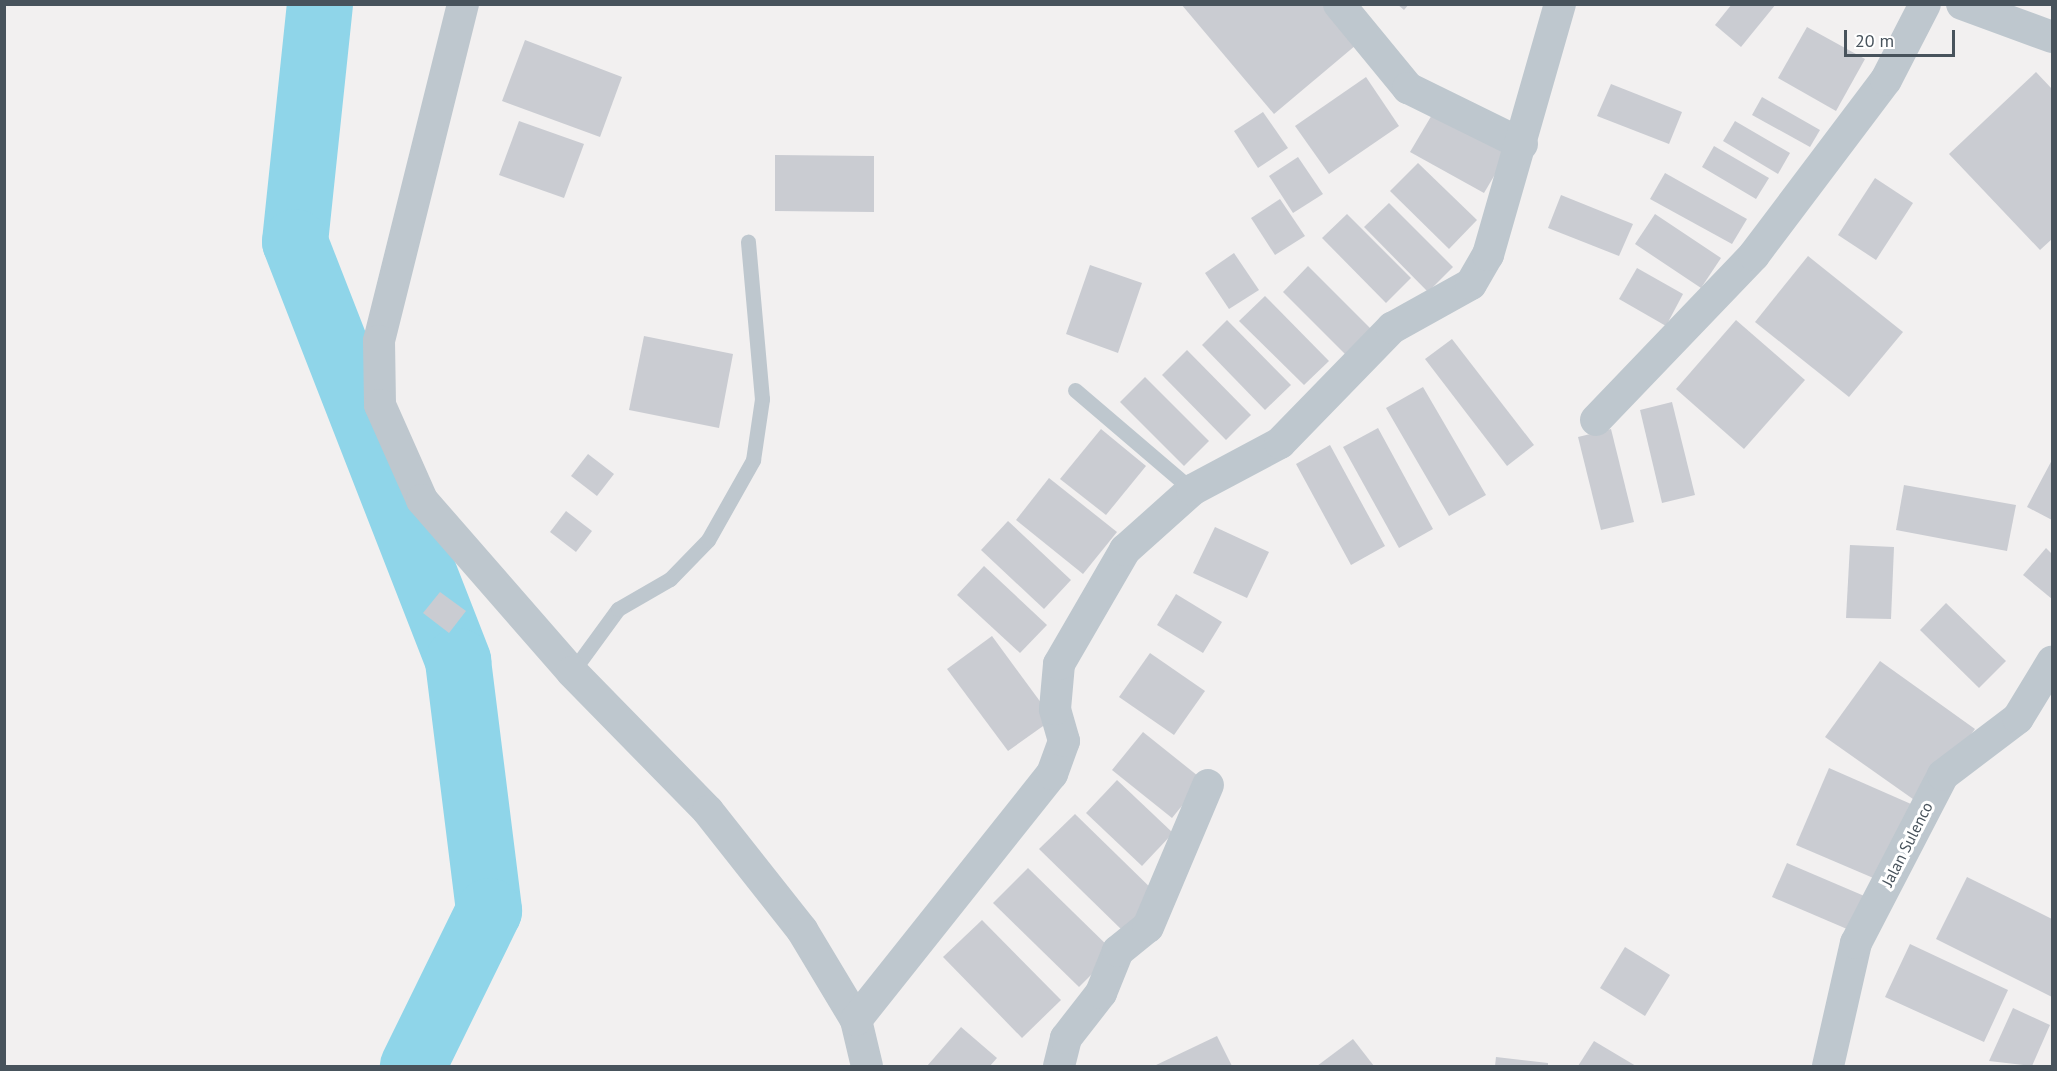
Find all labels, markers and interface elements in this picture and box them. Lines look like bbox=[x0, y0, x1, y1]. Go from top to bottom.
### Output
scale bar bbox=[1847, 18, 1958, 56]
text: 20 m bbox=[1855, 29, 1894, 52]
street label: Jalan Sulenco bbox=[1877, 799, 1937, 889]

